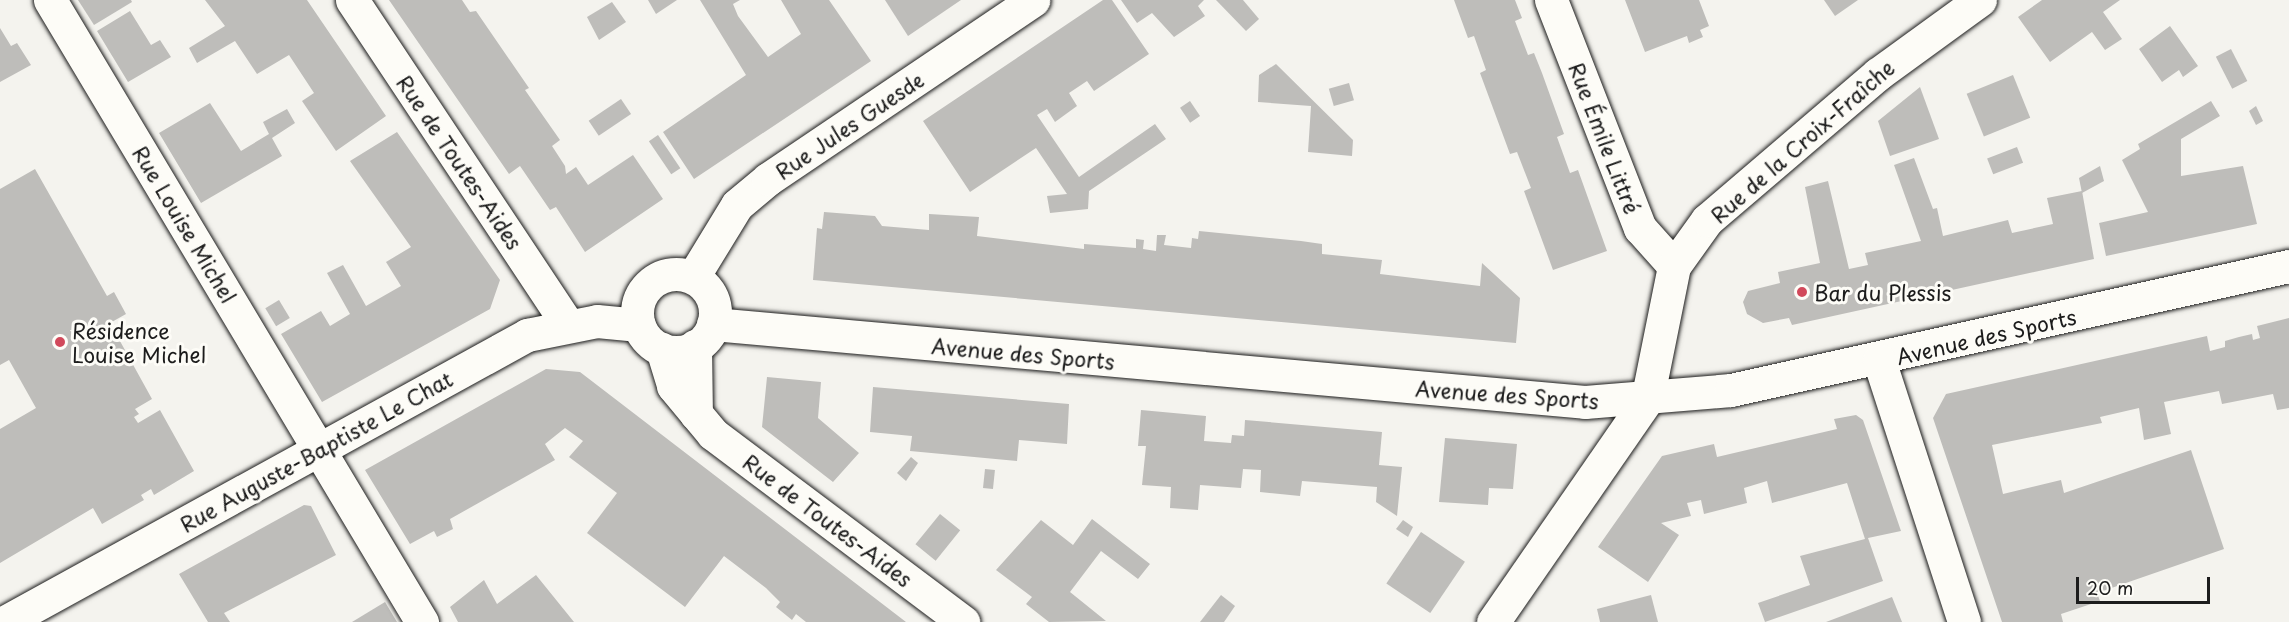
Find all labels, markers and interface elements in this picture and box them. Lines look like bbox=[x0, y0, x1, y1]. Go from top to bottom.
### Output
street label: Rue de la Croix-Fraîche bbox=[1704, 53, 1900, 229]
street label: Rue Émile Littré bbox=[1564, 58, 1646, 218]
street label: Rue Jules Guesde bbox=[769, 65, 929, 185]
street label: Rue de Toutes-Aides bbox=[392, 69, 528, 255]
street label: Rue Louise Michel bbox=[128, 141, 242, 307]
place label: Bar du Plessis bbox=[1814, 279, 1953, 305]
marker: Bar du Plessis bbox=[1795, 285, 1809, 299]
street label: Avenue des Sports bbox=[1894, 303, 2078, 369]
place label: Résidence Louise Michel bbox=[72, 317, 206, 367]
street label: Avenue des Sports bbox=[931, 332, 1115, 374]
marker: Résidence Louise Michel bbox=[53, 335, 67, 349]
street label: Rue Auguste-Baptiste Le Chat bbox=[175, 365, 457, 537]
street label: Avenue des Sports bbox=[1415, 375, 1599, 413]
street label: Rue de Toutes-Aides bbox=[738, 448, 918, 592]
scale bar bbox=[2079, 565, 2212, 603]
text: 20 m bbox=[2087, 574, 2133, 601]

